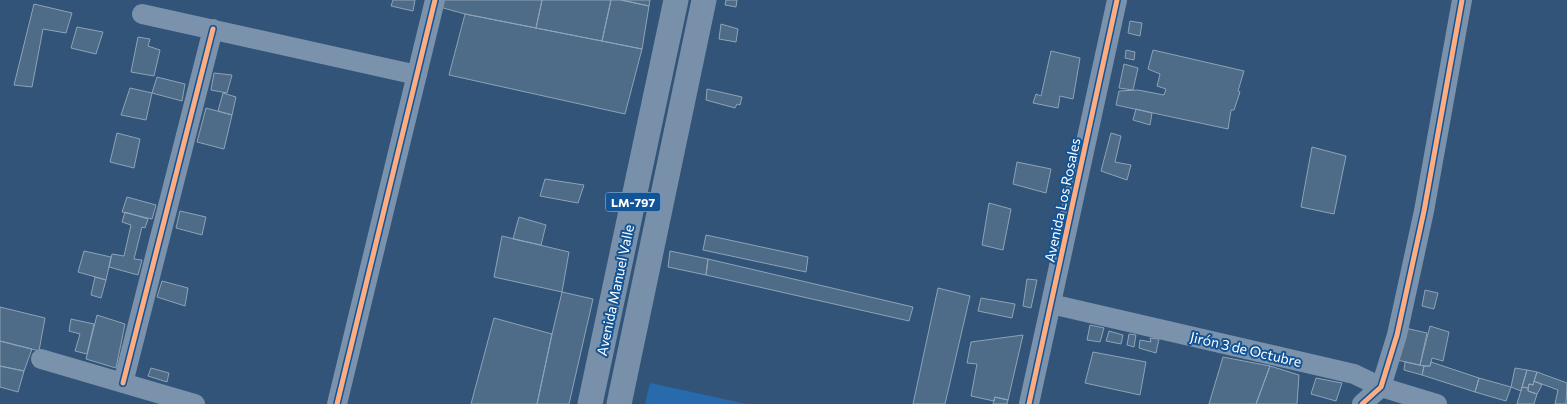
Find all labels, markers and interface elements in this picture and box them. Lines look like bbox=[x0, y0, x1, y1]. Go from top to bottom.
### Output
street label: Avenida Los Rosales bbox=[1041, 136, 1083, 264]
road number: LM-797 bbox=[606, 192, 660, 212]
street label: Avenida Manuel Valle bbox=[593, 223, 637, 357]
street label: Jirón 3 de Octubre bbox=[1189, 328, 1303, 370]

